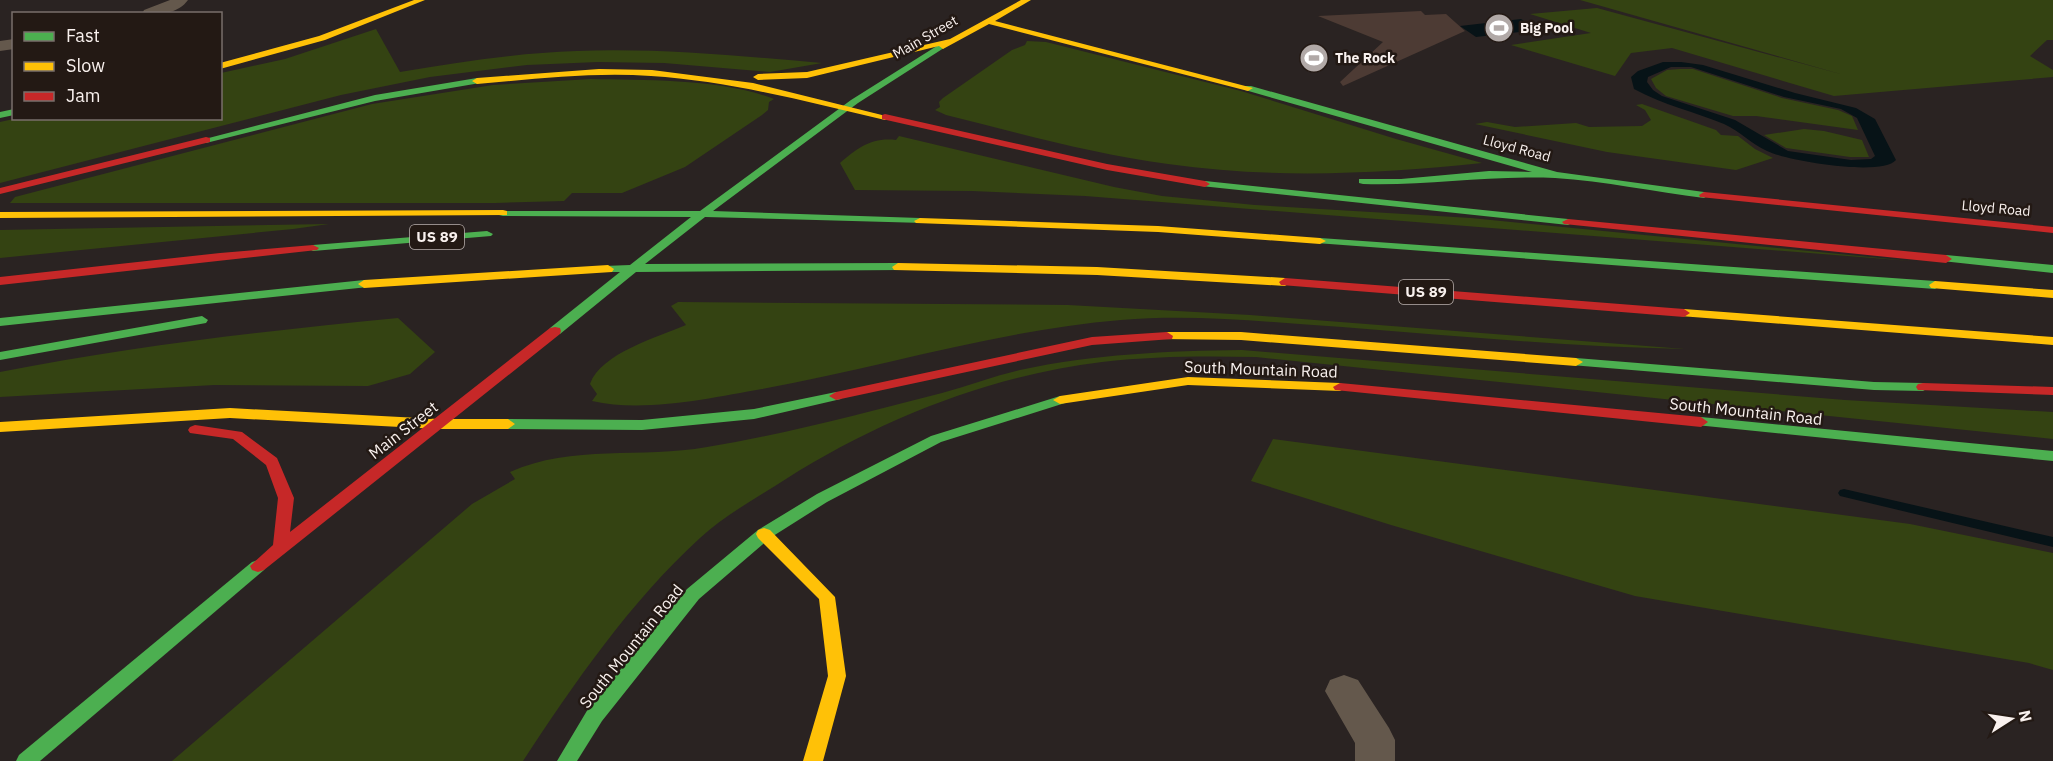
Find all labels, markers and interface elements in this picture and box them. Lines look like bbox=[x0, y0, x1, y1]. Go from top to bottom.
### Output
street label: Main Street bbox=[889, 11, 961, 63]
legend bbox=[12, 12, 222, 120]
sports icon: Big Pool bbox=[1483, 12, 1515, 44]
place label: Big Pool bbox=[1520, 19, 1573, 37]
text: Fast bbox=[66, 24, 100, 47]
sports icon: The Rock bbox=[1298, 42, 1330, 74]
place label: The Rock bbox=[1335, 49, 1396, 67]
text: Slow bbox=[66, 54, 105, 77]
text: Jam bbox=[66, 84, 101, 107]
street label: Lloyd Road bbox=[1481, 130, 1553, 166]
street label: Lloyd Road bbox=[1961, 196, 2031, 220]
road number: US 89 bbox=[410, 225, 464, 249]
road number: US 89 bbox=[1399, 280, 1453, 304]
street label: South Mountain Road bbox=[1184, 356, 1338, 382]
street label: South Mountain Road bbox=[1668, 393, 1824, 429]
street label: Main Street bbox=[364, 397, 442, 463]
street label: South Mountain Road bbox=[575, 580, 687, 712]
north arrow bbox=[1981, 689, 2041, 749]
text: N bbox=[2015, 708, 2037, 724]

